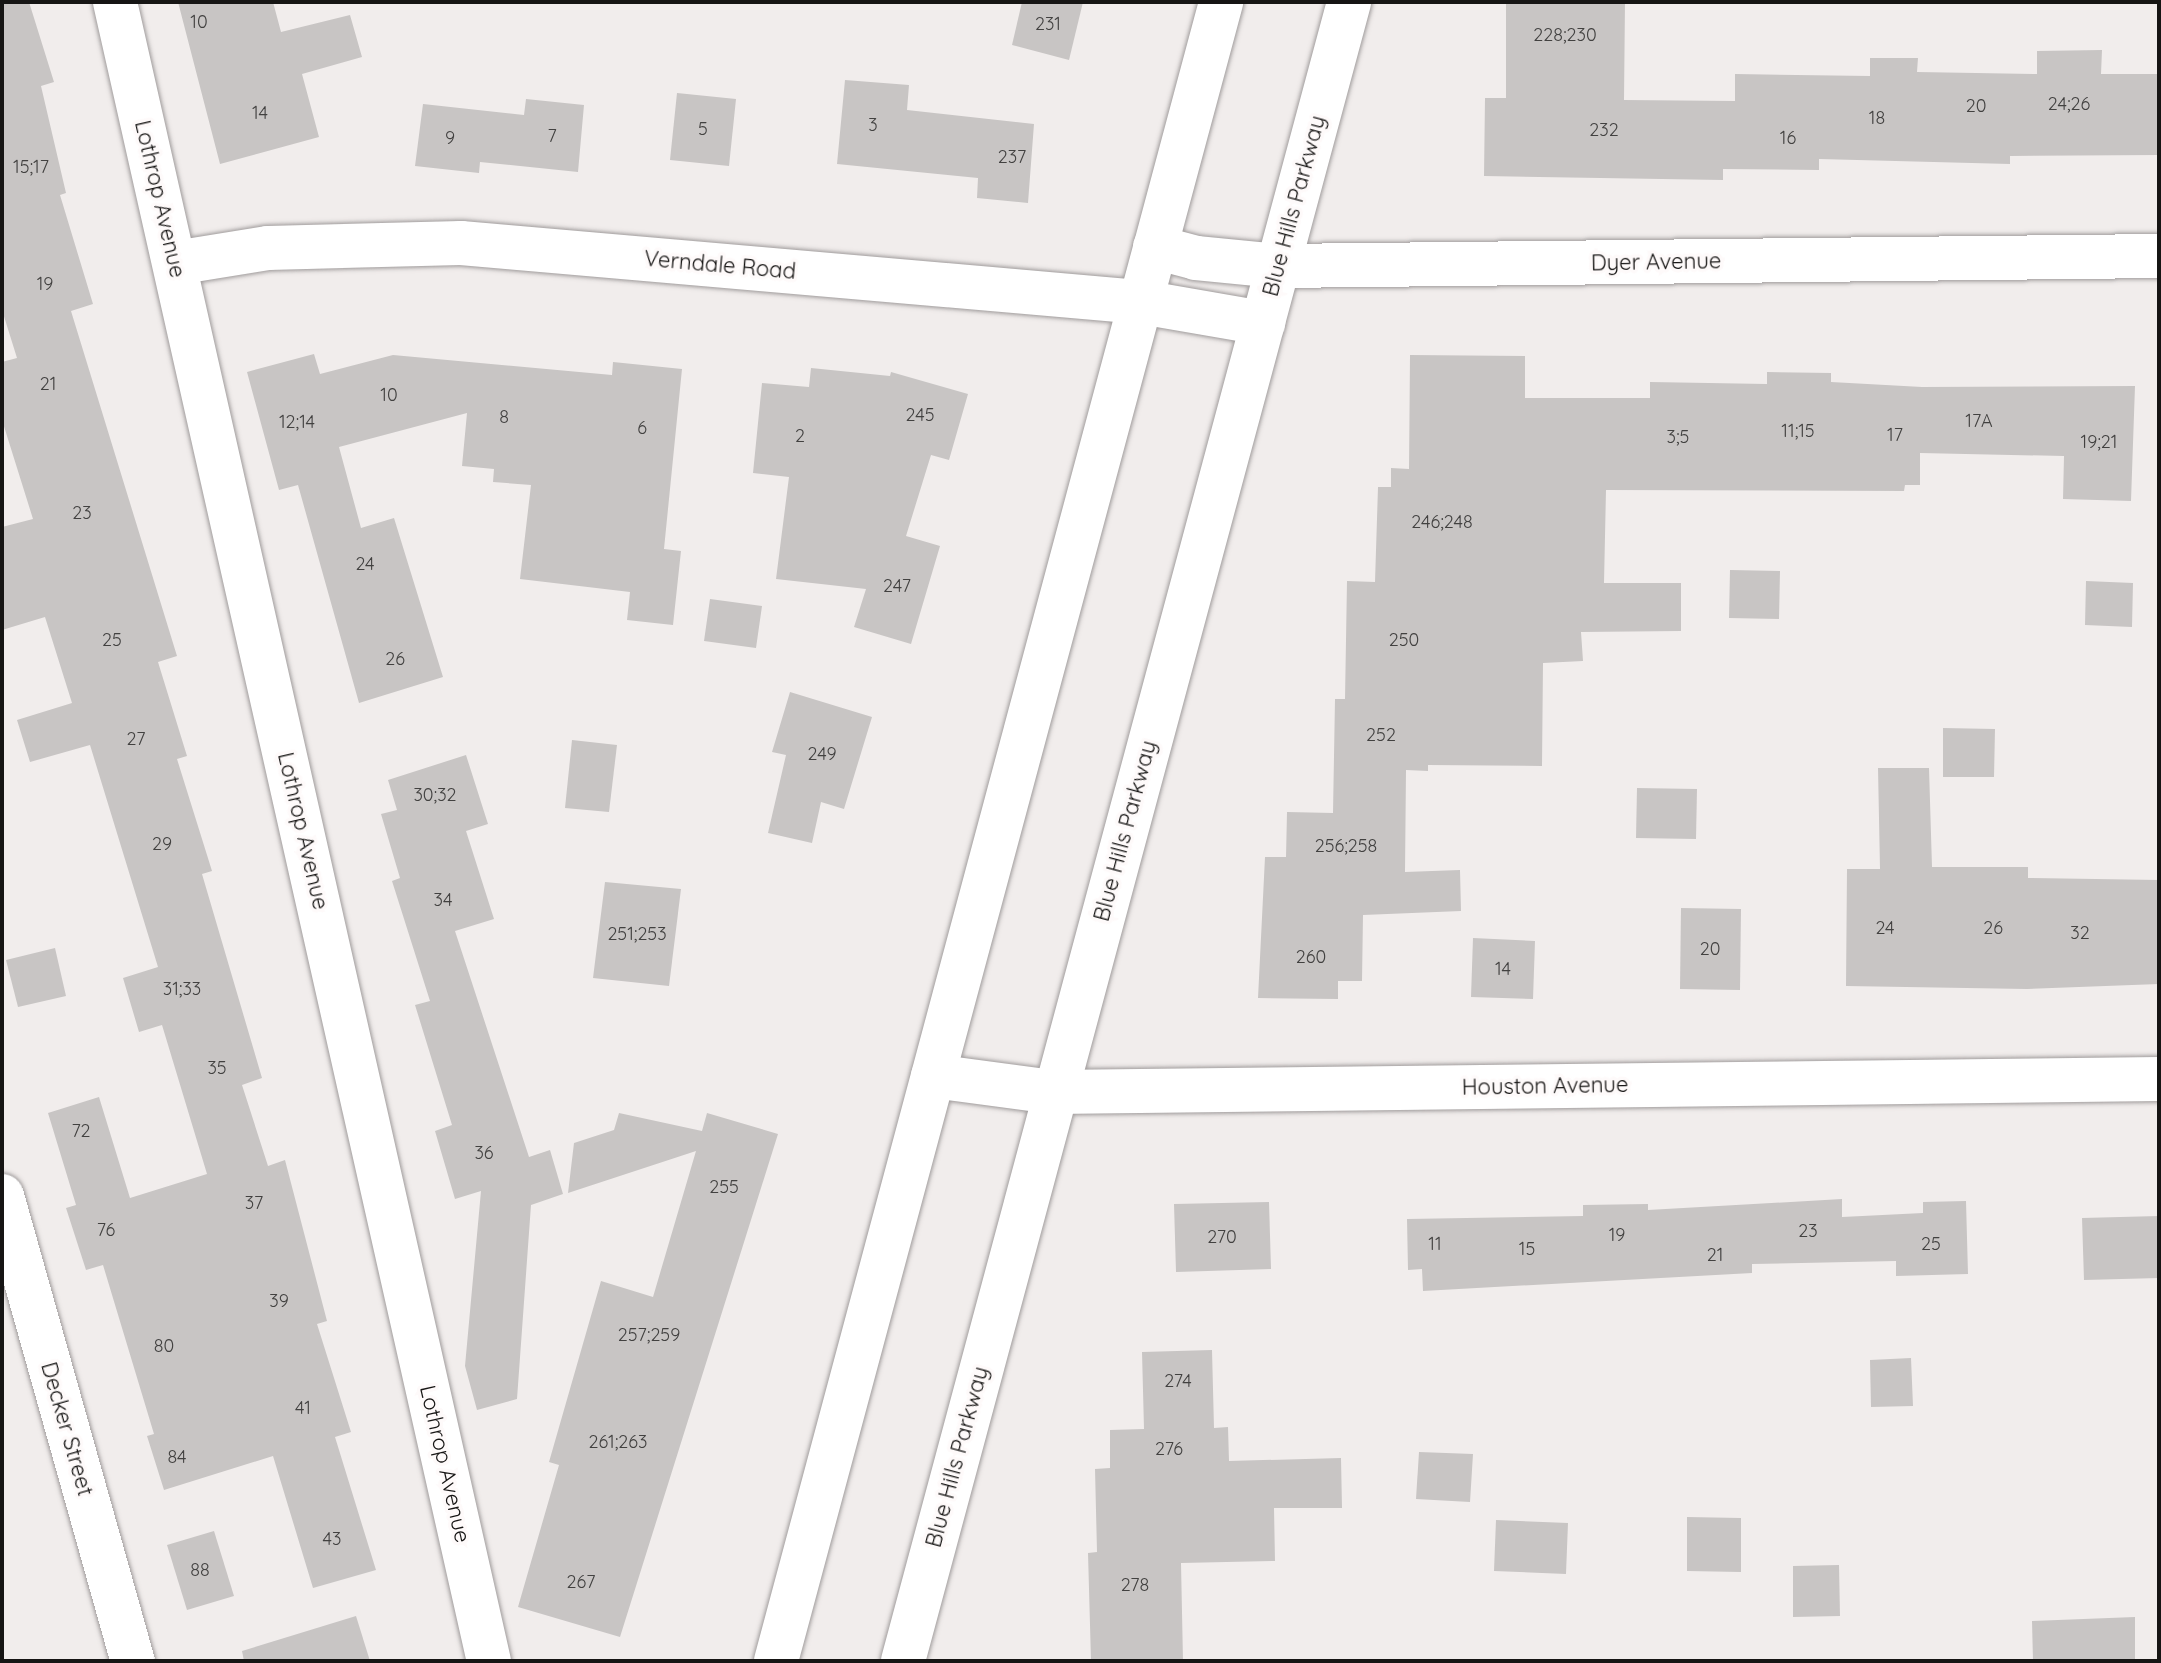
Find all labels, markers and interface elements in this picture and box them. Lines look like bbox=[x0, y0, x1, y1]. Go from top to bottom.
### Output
house number: 10 bbox=[190, 11, 208, 33]
house number: 231 bbox=[1035, 13, 1061, 35]
house number: 228;230 bbox=[1533, 24, 1597, 46]
house number: 24;26 bbox=[2048, 93, 2090, 115]
house number: 20 bbox=[1966, 95, 1986, 117]
house number: 14 bbox=[252, 102, 268, 124]
house number: 18 bbox=[1869, 107, 1885, 129]
street label: Blue Hills Parkway bbox=[1257, 113, 1331, 299]
house number: 3 bbox=[868, 114, 878, 136]
street label: Lothrop Avenue bbox=[129, 118, 191, 280]
house number: 5 bbox=[698, 118, 708, 140]
house number: 232 bbox=[1589, 119, 1619, 141]
house number: 7 bbox=[547, 125, 557, 147]
house number: 9 bbox=[445, 127, 455, 149]
house number: 16 bbox=[1780, 127, 1796, 149]
house number: 237 bbox=[998, 146, 1026, 168]
house number: 15;17 bbox=[13, 156, 49, 178]
street label: Verndale Road bbox=[643, 245, 797, 285]
street label: Dyer Avenue bbox=[1591, 248, 1721, 276]
house number: 19 bbox=[37, 273, 53, 295]
house number: 21 bbox=[40, 373, 56, 395]
house number: 10 bbox=[380, 384, 398, 406]
house number: 245 bbox=[905, 404, 935, 426]
house number: 8 bbox=[499, 406, 509, 428]
house number: 17A bbox=[1965, 410, 1993, 432]
house number: 12;14 bbox=[279, 411, 315, 433]
house number: 6 bbox=[637, 417, 647, 439]
house number: 11;15 bbox=[1781, 420, 1815, 442]
house number: 17 bbox=[1887, 424, 1903, 446]
house number: 2 bbox=[795, 425, 805, 447]
house number: 3;5 bbox=[1667, 426, 1689, 448]
house number: 19;21 bbox=[2081, 431, 2117, 453]
house number: 23 bbox=[72, 502, 92, 524]
house number: 246;248 bbox=[1411, 511, 1473, 533]
house number: 24 bbox=[355, 553, 375, 575]
house number: 247 bbox=[883, 575, 911, 597]
house number: 25 bbox=[102, 629, 122, 651]
house number: 250 bbox=[1389, 629, 1419, 651]
house number: 26 bbox=[385, 648, 405, 670]
house number: 252 bbox=[1366, 724, 1396, 746]
house number: 27 bbox=[127, 728, 145, 750]
street label: Blue Hills Parkway bbox=[1088, 738, 1162, 924]
house number: 249 bbox=[808, 743, 836, 765]
street label: Lothrop Avenue bbox=[272, 750, 334, 912]
house number: 30;32 bbox=[413, 784, 457, 806]
house number: 29 bbox=[152, 833, 172, 855]
house number: 256;258 bbox=[1315, 835, 1377, 857]
house number: 34 bbox=[434, 889, 452, 911]
house number: 24 bbox=[1875, 917, 1895, 939]
house number: 26 bbox=[1983, 917, 2003, 939]
house number: 32 bbox=[2070, 922, 2090, 944]
house number: 251;253 bbox=[607, 923, 667, 945]
house number: 20 bbox=[1700, 938, 1720, 960]
house number: 260 bbox=[1296, 946, 1326, 968]
house number: 14 bbox=[1495, 958, 1511, 980]
house number: 31;33 bbox=[163, 978, 201, 1000]
house number: 35 bbox=[207, 1057, 227, 1079]
street label: Houston Avenue bbox=[1462, 1071, 1628, 1101]
house number: 72 bbox=[71, 1120, 91, 1142]
house number: 36 bbox=[474, 1142, 494, 1164]
house number: 255 bbox=[709, 1176, 739, 1198]
house number: 37 bbox=[245, 1192, 263, 1214]
house number: 76 bbox=[97, 1219, 115, 1241]
house number: 23 bbox=[1798, 1220, 1818, 1242]
house number: 19 bbox=[1609, 1224, 1625, 1246]
house number: 270 bbox=[1207, 1226, 1237, 1248]
house number: 11 bbox=[1428, 1233, 1442, 1255]
house number: 25 bbox=[1921, 1233, 1941, 1255]
house number: 15 bbox=[1519, 1238, 1535, 1260]
house number: 21 bbox=[1707, 1244, 1723, 1266]
house number: 39 bbox=[269, 1290, 289, 1312]
house number: 257;259 bbox=[618, 1324, 680, 1346]
house number: 80 bbox=[154, 1335, 174, 1357]
street label: Decker Street bbox=[35, 1359, 99, 1499]
street label: Blue Hills Parkway bbox=[920, 1364, 994, 1550]
house number: 274 bbox=[1164, 1370, 1192, 1392]
street label: Lothrop Avenue bbox=[414, 1383, 476, 1545]
house number: 41 bbox=[295, 1397, 311, 1419]
house number: 261;263 bbox=[589, 1431, 647, 1453]
house number: 276 bbox=[1155, 1438, 1183, 1460]
house number: 84 bbox=[167, 1446, 187, 1468]
house number: 43 bbox=[323, 1528, 341, 1550]
house number: 88 bbox=[190, 1559, 210, 1581]
house number: 267 bbox=[567, 1571, 595, 1593]
house number: 278 bbox=[1121, 1574, 1149, 1596]

